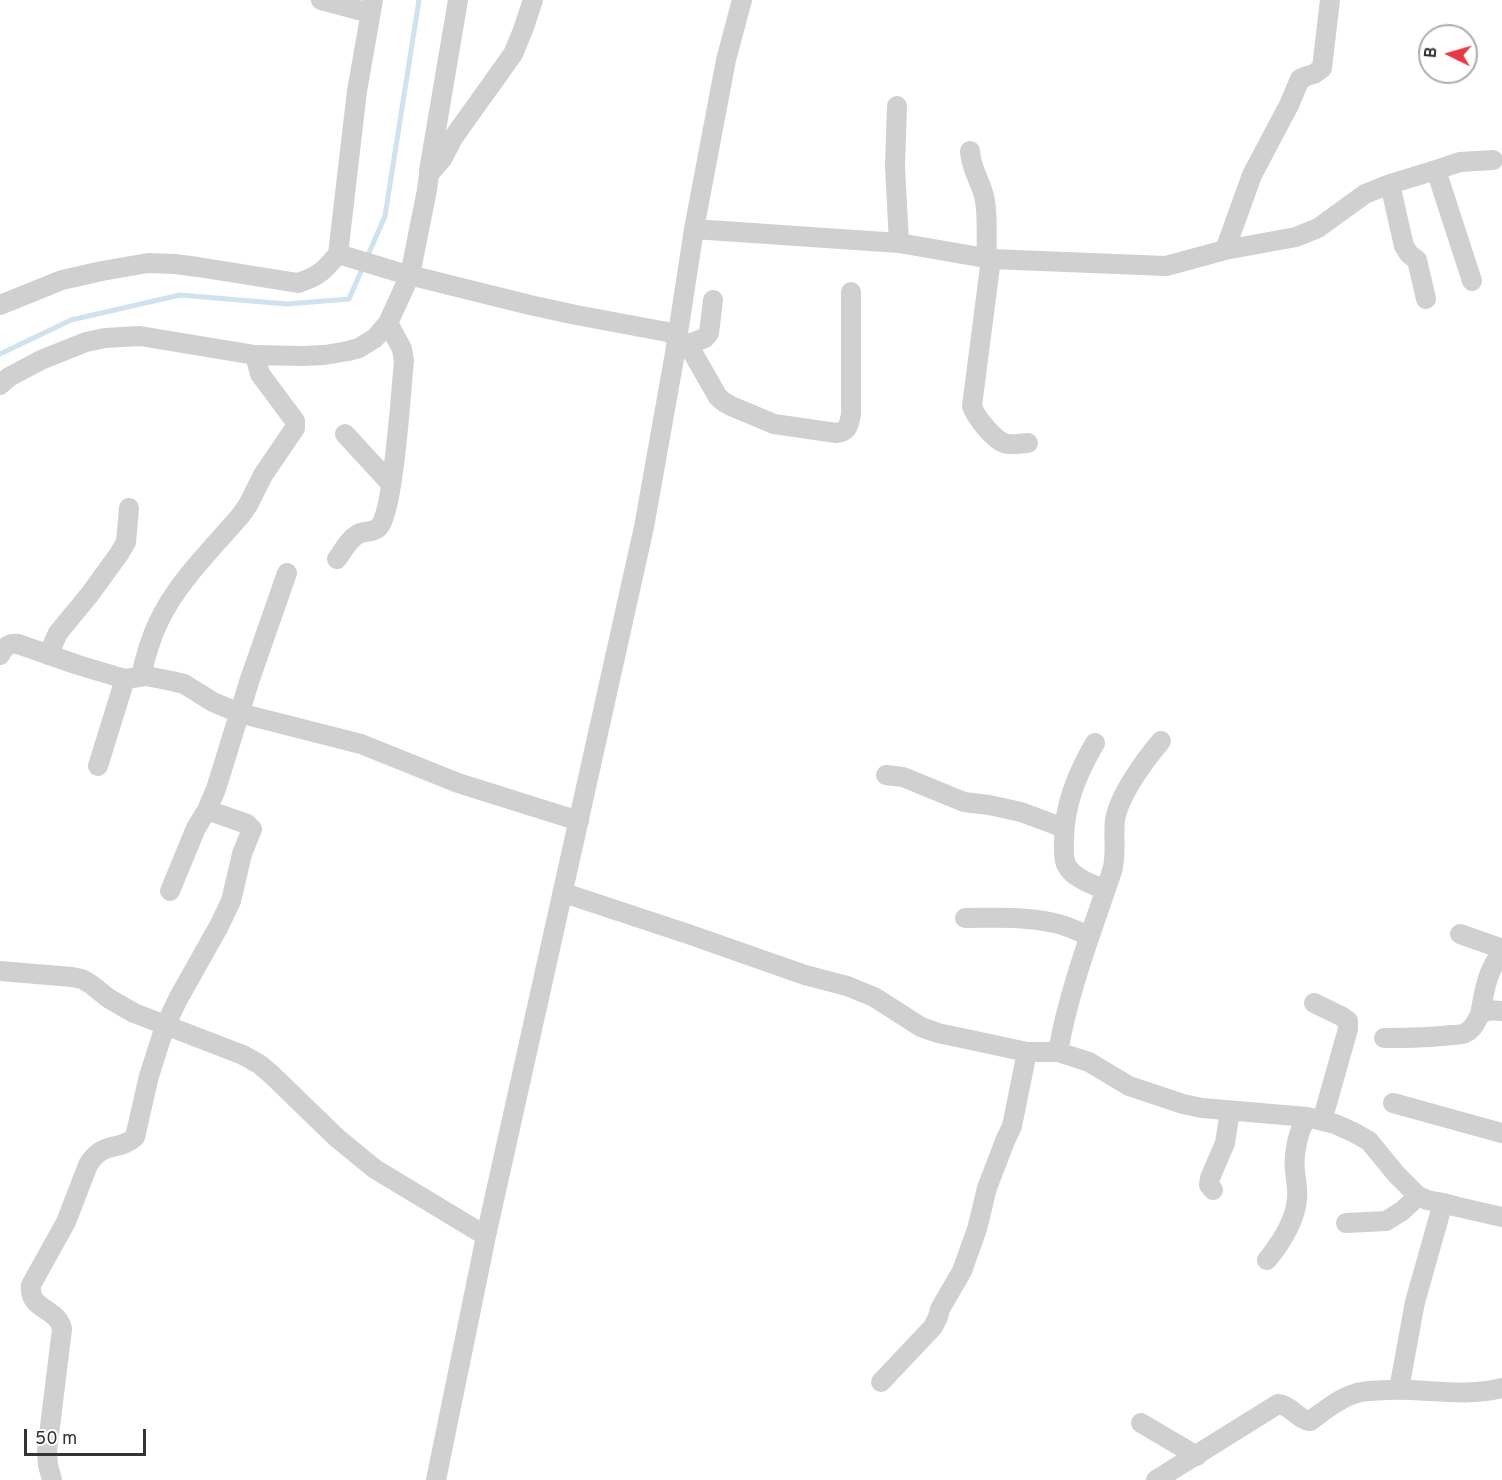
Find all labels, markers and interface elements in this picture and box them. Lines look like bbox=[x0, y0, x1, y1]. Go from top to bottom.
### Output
north arrow bbox=[1418, 24, 1478, 84]
text: B bbox=[1422, 46, 1443, 59]
scale bar bbox=[27, 1417, 148, 1455]
text: 50 m bbox=[35, 1428, 77, 1451]

